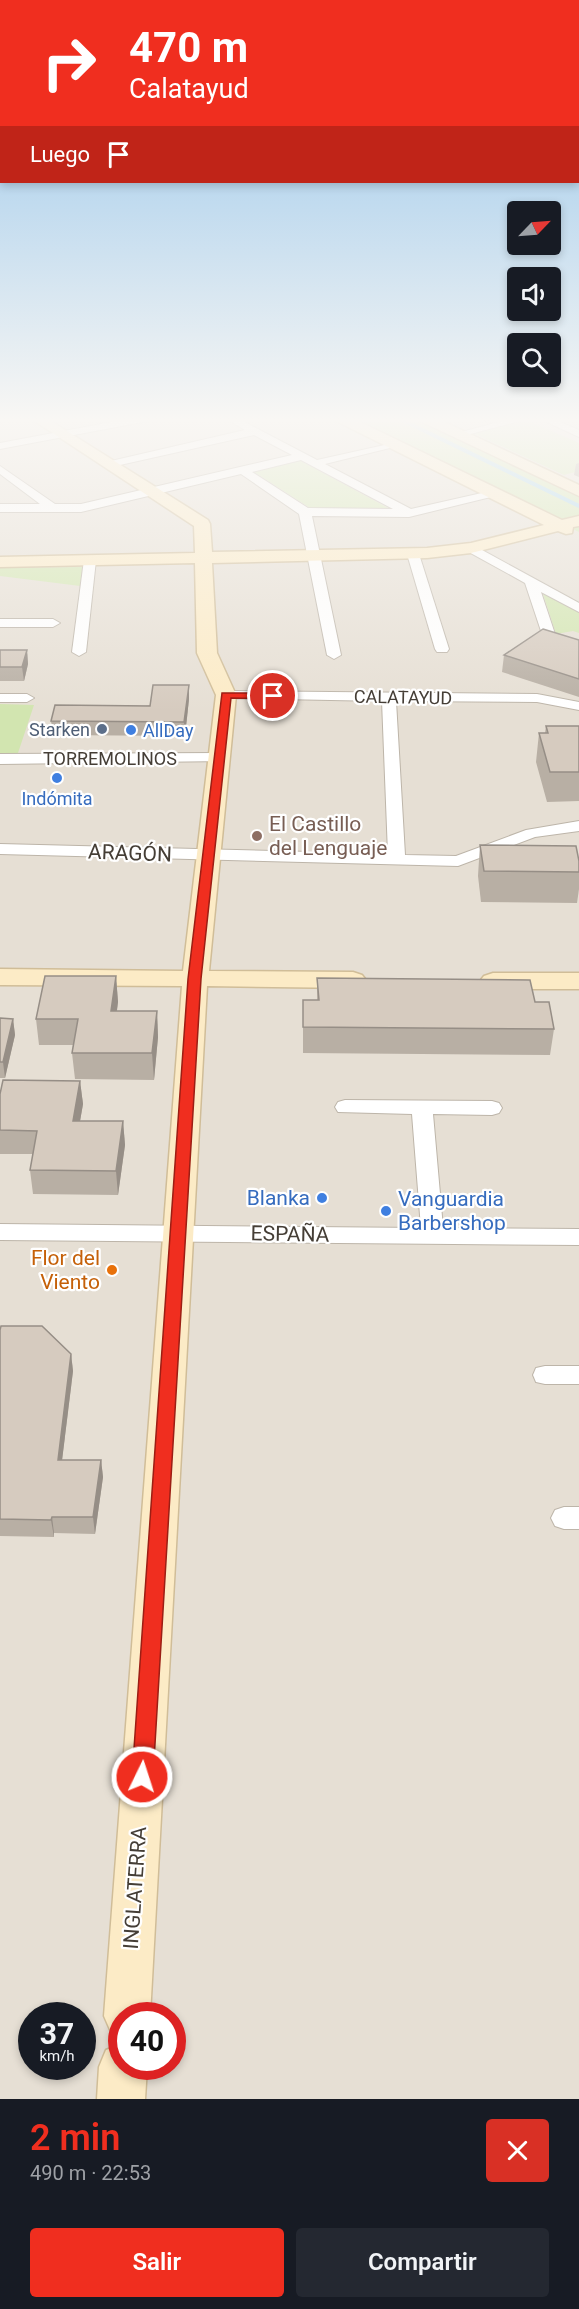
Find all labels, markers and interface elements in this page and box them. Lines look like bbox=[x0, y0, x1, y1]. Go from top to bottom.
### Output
text: 470 m bbox=[129, 23, 248, 72]
icon: right bbox=[30, 24, 108, 102]
text: Calatayud bbox=[129, 73, 249, 105]
icon: arrive bbox=[102, 138, 135, 171]
text: Luego bbox=[30, 142, 90, 167]
north arrow bbox=[507, 201, 561, 255]
map controls bbox=[507, 201, 561, 387]
button: sound bbox=[507, 267, 561, 321]
button: search bbox=[507, 333, 561, 387]
pin bbox=[247, 670, 298, 721]
icon: arrive bbox=[256, 679, 289, 712]
street label: CALATAYUD bbox=[354, 686, 452, 708]
place label: Starken bbox=[29, 719, 90, 740]
place label: AllDay bbox=[143, 720, 194, 741]
marker: Starken bbox=[95, 722, 109, 736]
marker: AllDay bbox=[124, 723, 138, 737]
street label: TORREMOLINOS bbox=[43, 748, 177, 769]
marker: Indómita bbox=[50, 771, 64, 785]
place label: Indómita bbox=[21, 788, 93, 809]
place label: El Castillo del Lenguaje bbox=[269, 812, 387, 860]
marker: El Castillo del Lenguaje bbox=[250, 829, 264, 843]
street label: ARAGÓN bbox=[88, 840, 172, 866]
place label: Blanka bbox=[247, 1186, 310, 1210]
place label: Vanguardia Barbershop bbox=[398, 1187, 506, 1235]
marker: Blanka bbox=[315, 1191, 329, 1205]
marker: Vanguardia Barbershop bbox=[379, 1204, 393, 1218]
street label: ESPAÑA bbox=[250, 1221, 330, 1247]
place label: Flor del Viento bbox=[31, 1246, 100, 1294]
marker: Flor del Viento bbox=[105, 1263, 119, 1277]
position arrow bbox=[110, 1745, 174, 1809]
street label: INGLATERRA bbox=[119, 1826, 151, 1950]
speed limit sign: 40 bbox=[108, 2002, 186, 2080]
text: 37 bbox=[40, 2016, 74, 2051]
text: km/h bbox=[39, 2047, 75, 2065]
text: 2 min bbox=[30, 2117, 120, 2159]
button: close bbox=[486, 2119, 549, 2182]
text: 490 m · 22:53 bbox=[30, 2161, 151, 2185]
button: Salir bbox=[30, 2228, 284, 2297]
button: Compartir bbox=[296, 2228, 549, 2297]

